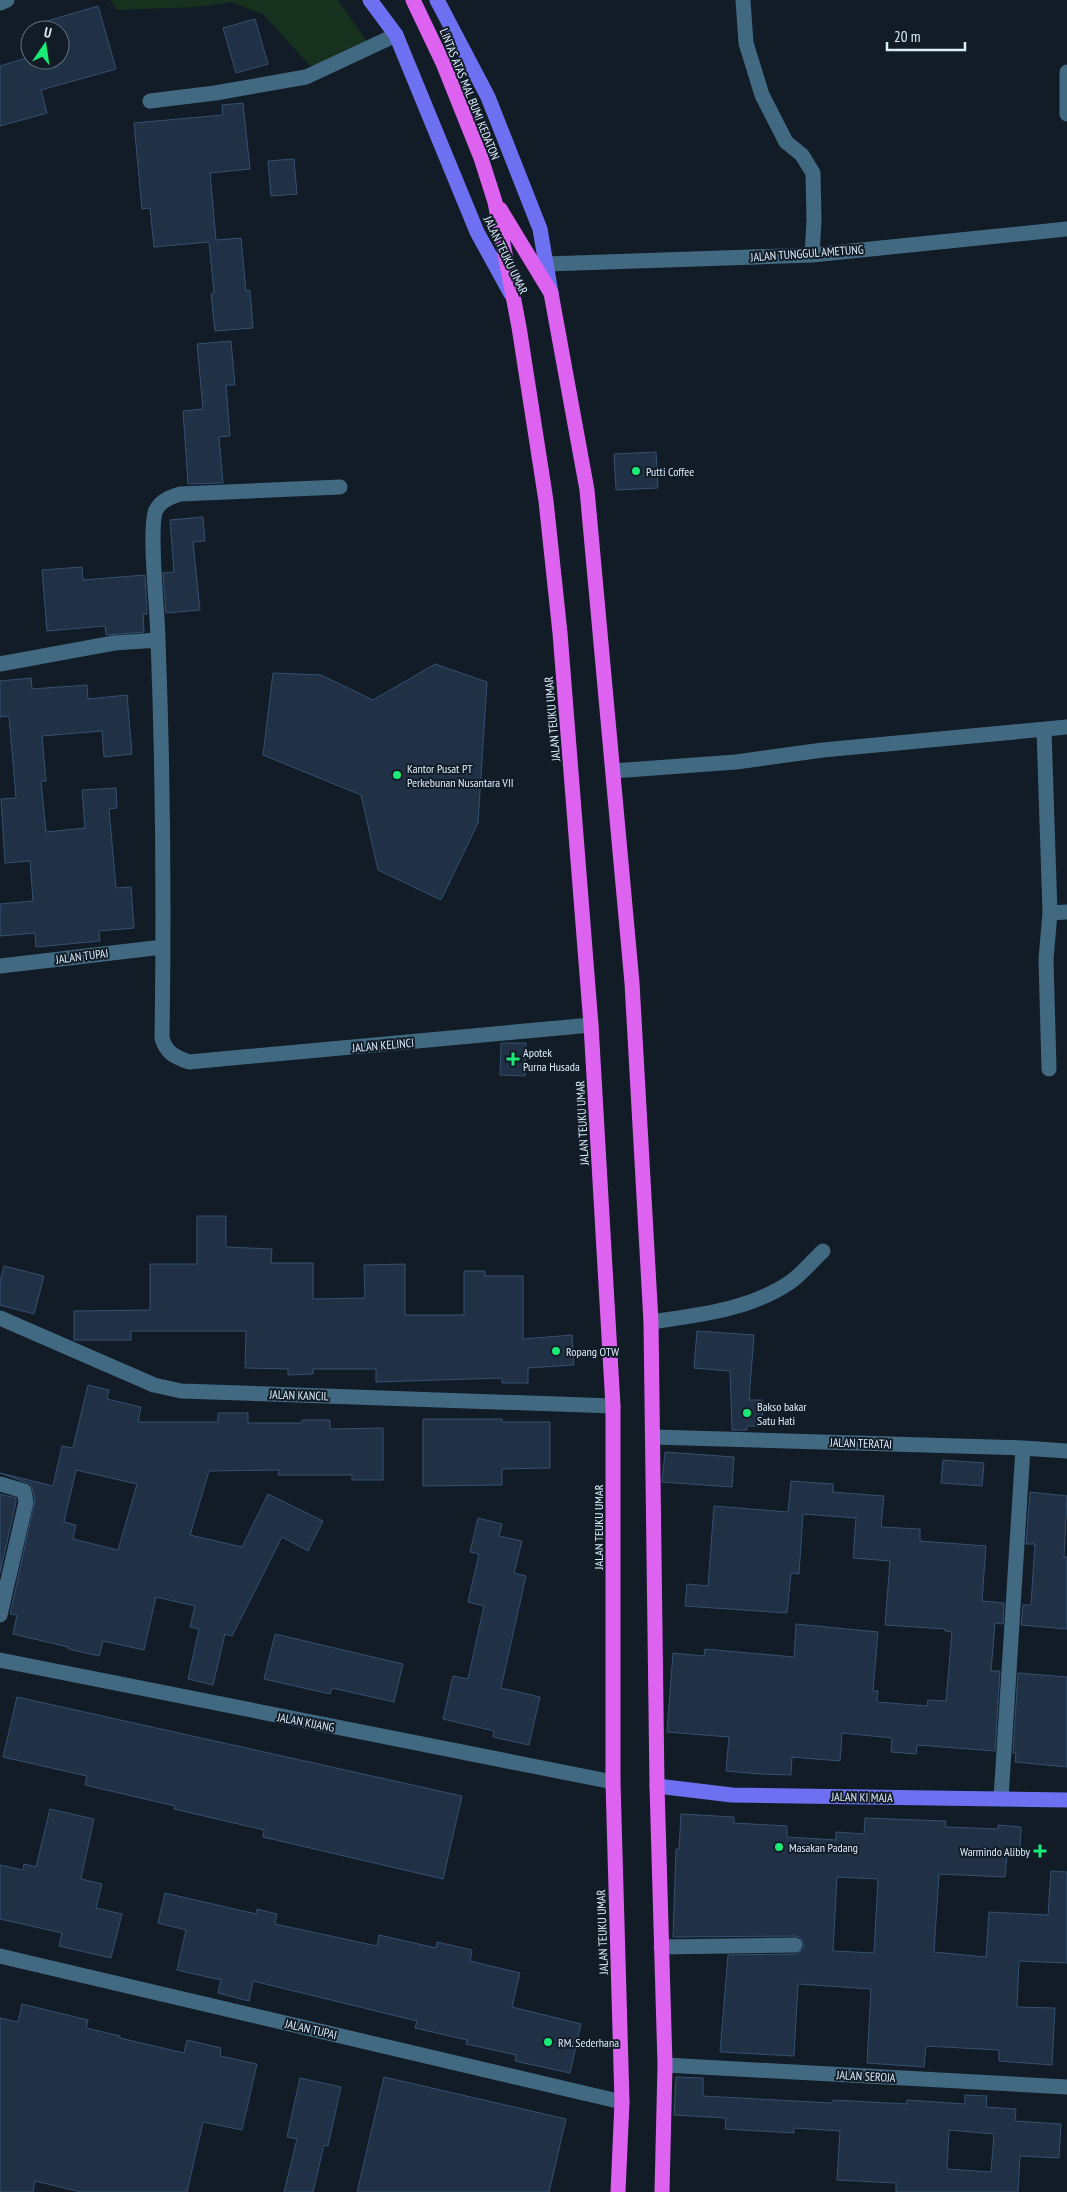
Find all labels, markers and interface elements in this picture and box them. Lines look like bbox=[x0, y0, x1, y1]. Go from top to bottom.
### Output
north arrow bbox=[20, 20, 70, 70]
scale bar bbox=[887, 20, 964, 52]
text: U bbox=[42, 23, 53, 42]
street label: LINTAS ATAS MAL BUMI KEDATON bbox=[437, 26, 503, 162]
text: 20 m bbox=[894, 27, 920, 46]
street label: JALAN TEUKU UMAR bbox=[480, 213, 531, 297]
street label: JALAN TUNGGUL AMETUNG bbox=[749, 242, 864, 265]
place label: Putti Coffee bbox=[646, 464, 694, 479]
marker: Putti Coffee bbox=[630, 465, 642, 477]
street label: JALAN TEUKU UMAR bbox=[541, 676, 563, 763]
place label: Kantor Pusat PT Perkebunan Nusantara VII bbox=[407, 761, 513, 790]
marker: Kantor Pusat PT Perkebunan Nusantara VII bbox=[391, 769, 403, 781]
street label: JALAN TUPAI bbox=[54, 945, 109, 967]
street label: JALAN KELINCI bbox=[351, 1035, 414, 1055]
place label: Apotek Purna Husada bbox=[523, 1045, 580, 1074]
marker: Apotek Purna Husada bbox=[507, 1053, 519, 1065]
street label: JALAN TEUKU UMAR bbox=[572, 1080, 592, 1167]
place label: Ropang OTW bbox=[566, 1344, 619, 1359]
marker: Ropang OTW bbox=[550, 1345, 562, 1357]
street label: JALAN KANCIL bbox=[268, 1386, 329, 1404]
place label: Bakso bakar Satu Hati bbox=[757, 1399, 807, 1428]
marker: Bakso bakar Satu Hati bbox=[741, 1407, 753, 1419]
street label: JALAN TERATAI bbox=[829, 1434, 892, 1452]
street label: JALAN TEUKU UMAR bbox=[591, 1484, 606, 1570]
street label: JALAN KIJANG bbox=[275, 1709, 336, 1735]
street label: JALAN KI MAJA bbox=[830, 1789, 893, 1805]
place label: Masakan Padang bbox=[789, 1840, 858, 1855]
marker: Masakan Padang bbox=[773, 1841, 785, 1853]
place label: Warmindo Alibby bbox=[960, 1844, 1030, 1859]
marker: Warmindo Alibby bbox=[1034, 1845, 1046, 1857]
street label: JALAN TEUKU UMAR bbox=[593, 1889, 611, 1976]
street label: JALAN TUPAI bbox=[283, 2016, 338, 2042]
place label: RM. Sederhana bbox=[558, 2035, 619, 2050]
marker: RM. Sederhana bbox=[542, 2036, 554, 2048]
street label: JALAN SEROJA bbox=[835, 2067, 896, 2085]

